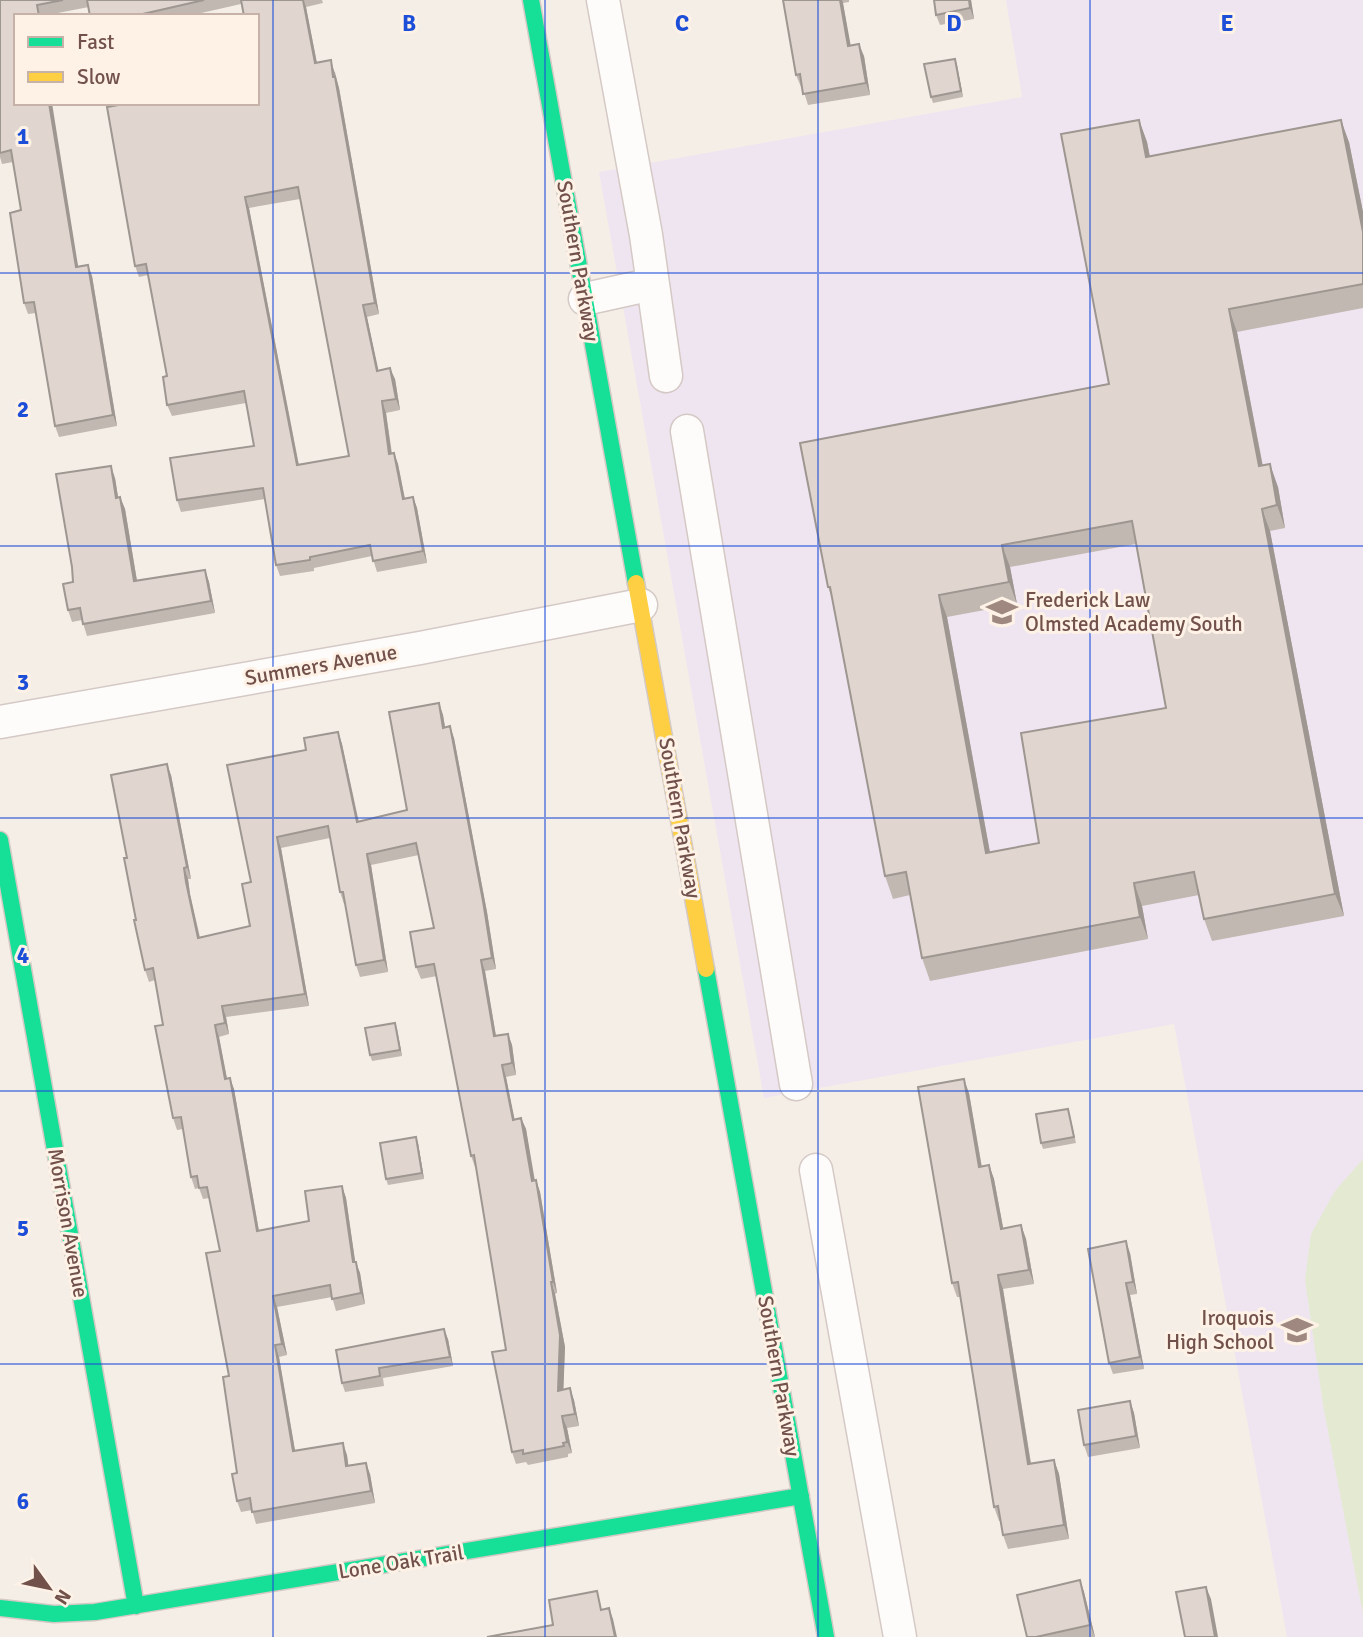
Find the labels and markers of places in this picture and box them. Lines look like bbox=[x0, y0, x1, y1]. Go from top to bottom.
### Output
place label: Frederick Law Olmsted Academy South bbox=[1025, 587, 1243, 637]
school or university icon: Frederick Law Olmsted Academy South bbox=[985, 595, 1019, 629]
place label: Iroquois High School bbox=[1166, 1305, 1274, 1355]
school or university icon: Iroquois High School bbox=[1280, 1313, 1314, 1347]

